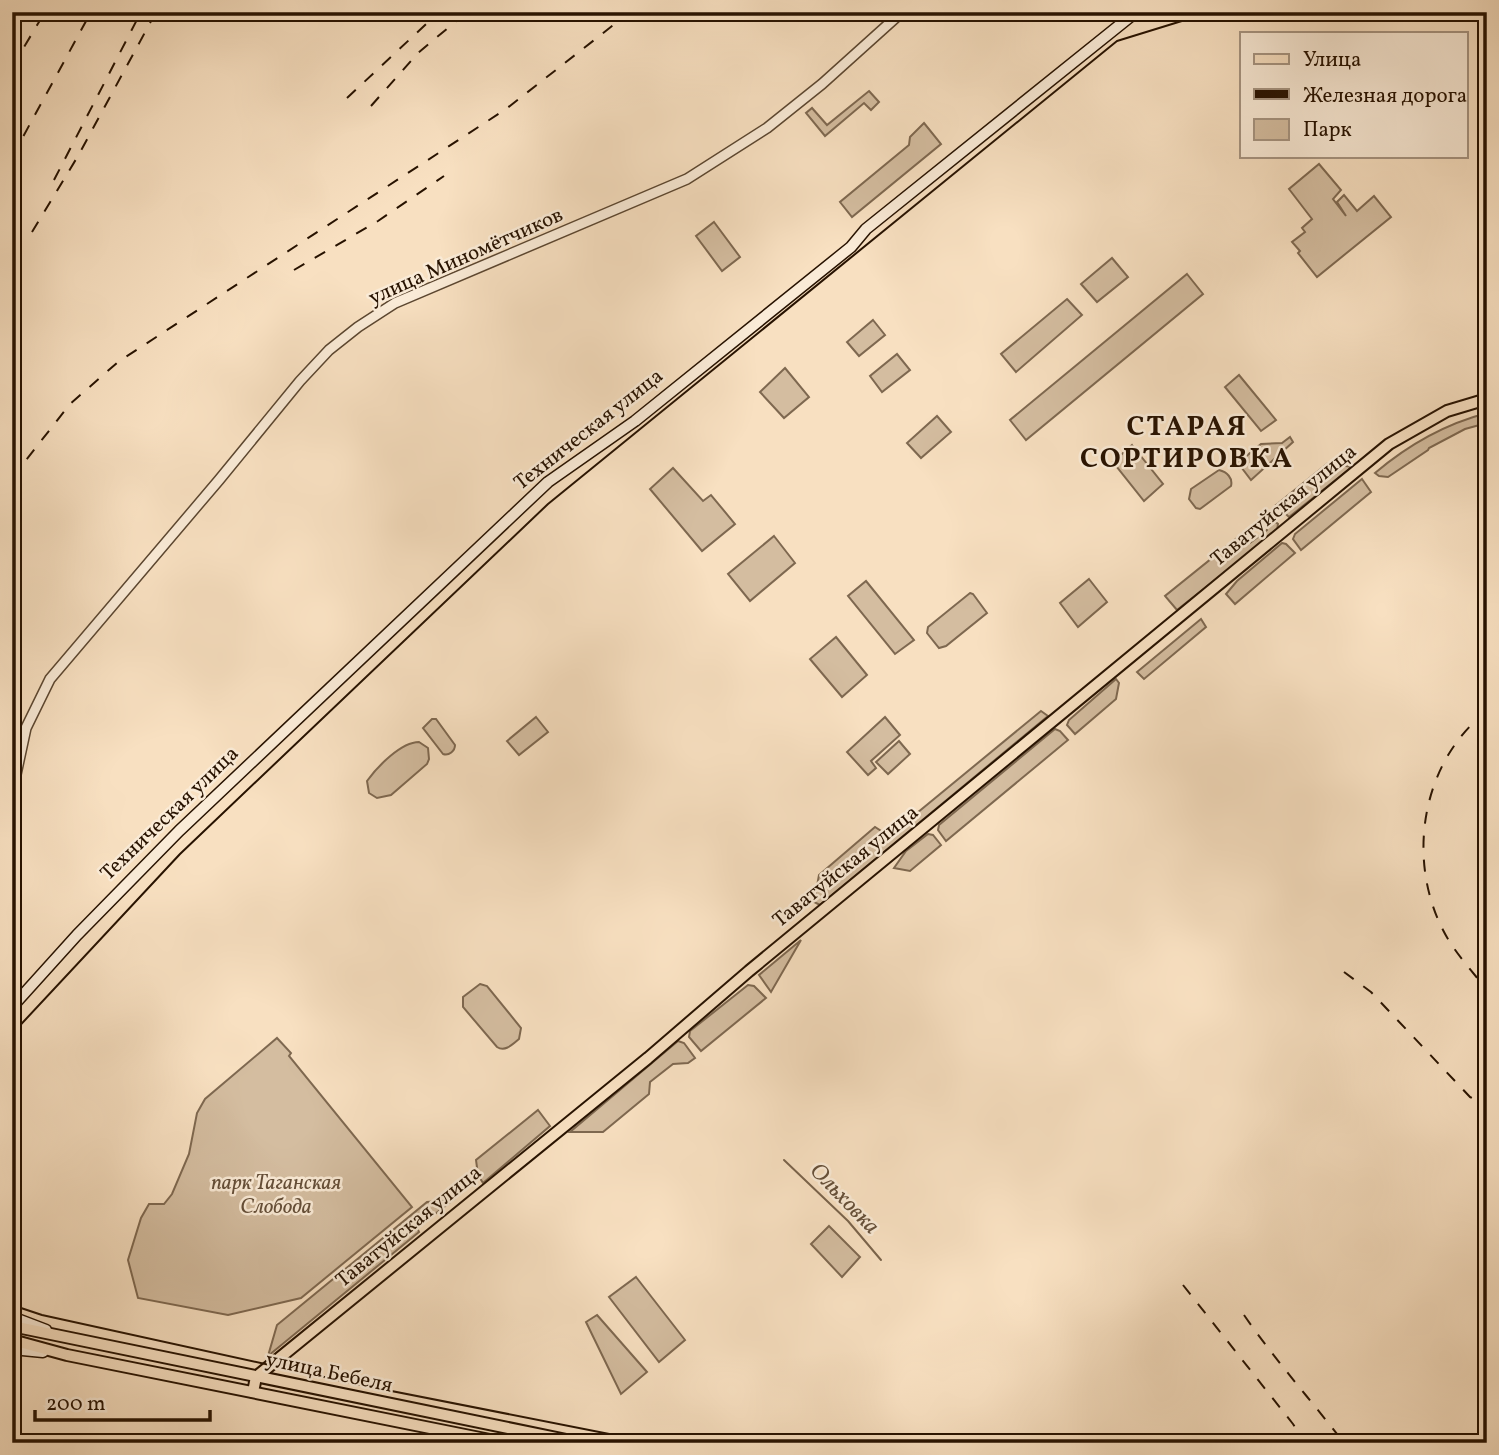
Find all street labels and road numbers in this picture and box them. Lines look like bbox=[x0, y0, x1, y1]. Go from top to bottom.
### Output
street label: улица Миномётчиков bbox=[364, 201, 568, 313]
street label: Техническая улица bbox=[508, 362, 670, 498]
street label: Таватуйская улица bbox=[1205, 438, 1363, 574]
street label: Техническая улица bbox=[94, 740, 246, 888]
street label: Таватуйская улица bbox=[767, 799, 925, 935]
street label: Таватуйская улица bbox=[330, 1159, 488, 1295]
street label: улица Бебеля bbox=[263, 1345, 395, 1401]

